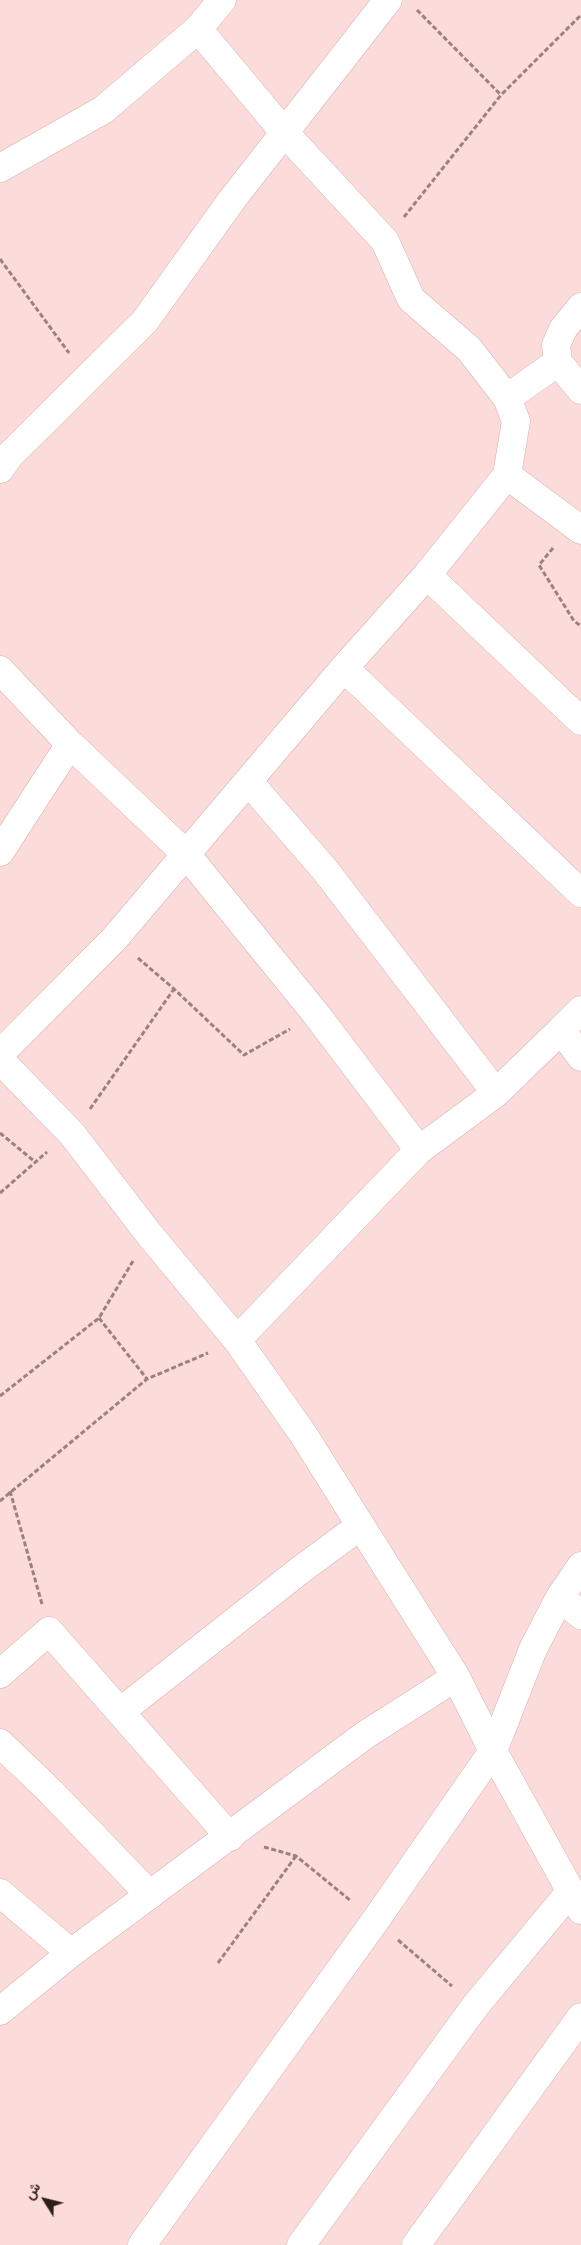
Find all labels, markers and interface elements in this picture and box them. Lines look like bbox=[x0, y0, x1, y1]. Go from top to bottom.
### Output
north arrow bbox=[20, 2175, 70, 2225]
text: ش bbox=[21, 2179, 44, 2203]

